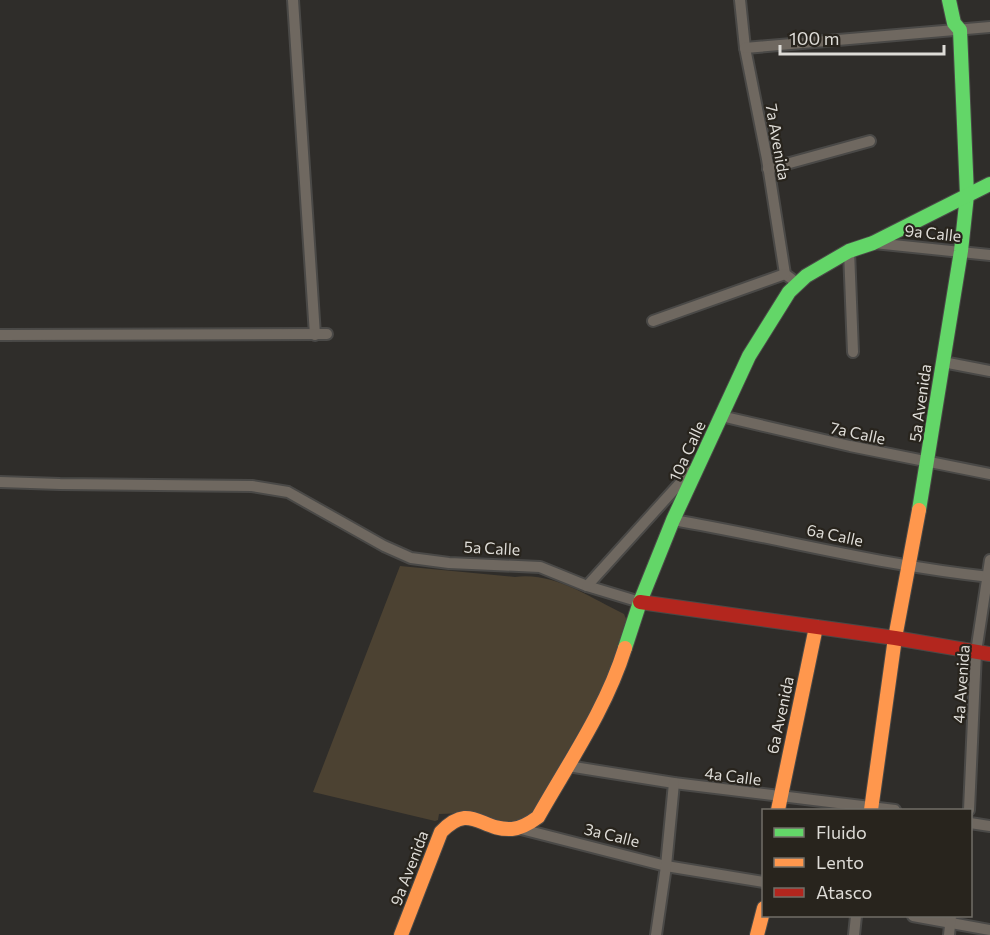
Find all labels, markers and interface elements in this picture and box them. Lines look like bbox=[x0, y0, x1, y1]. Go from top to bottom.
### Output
scale bar bbox=[780, 18, 944, 56]
text: 100 m bbox=[789, 27, 839, 49]
street label: 7a Avenida bbox=[762, 102, 795, 182]
street label: 9a Calle bbox=[904, 220, 962, 245]
street label: 5a Avenida bbox=[905, 363, 934, 443]
street label: 10a Calle bbox=[664, 417, 709, 484]
street label: 7a Calle bbox=[829, 417, 887, 448]
street label: 6a Calle bbox=[805, 519, 865, 550]
street label: 5a Calle bbox=[463, 537, 521, 558]
street label: 4a Avenida bbox=[948, 644, 973, 724]
street label: 6a Avenida bbox=[762, 674, 797, 755]
street label: 4a Calle bbox=[704, 763, 762, 788]
legend bbox=[762, 809, 972, 917]
street label: 3a Calle bbox=[582, 818, 642, 851]
text: Fluido bbox=[816, 821, 867, 843]
street label: 9a Avenida bbox=[386, 828, 432, 908]
text: Lento bbox=[816, 851, 864, 873]
text: Atasco bbox=[816, 881, 872, 903]

